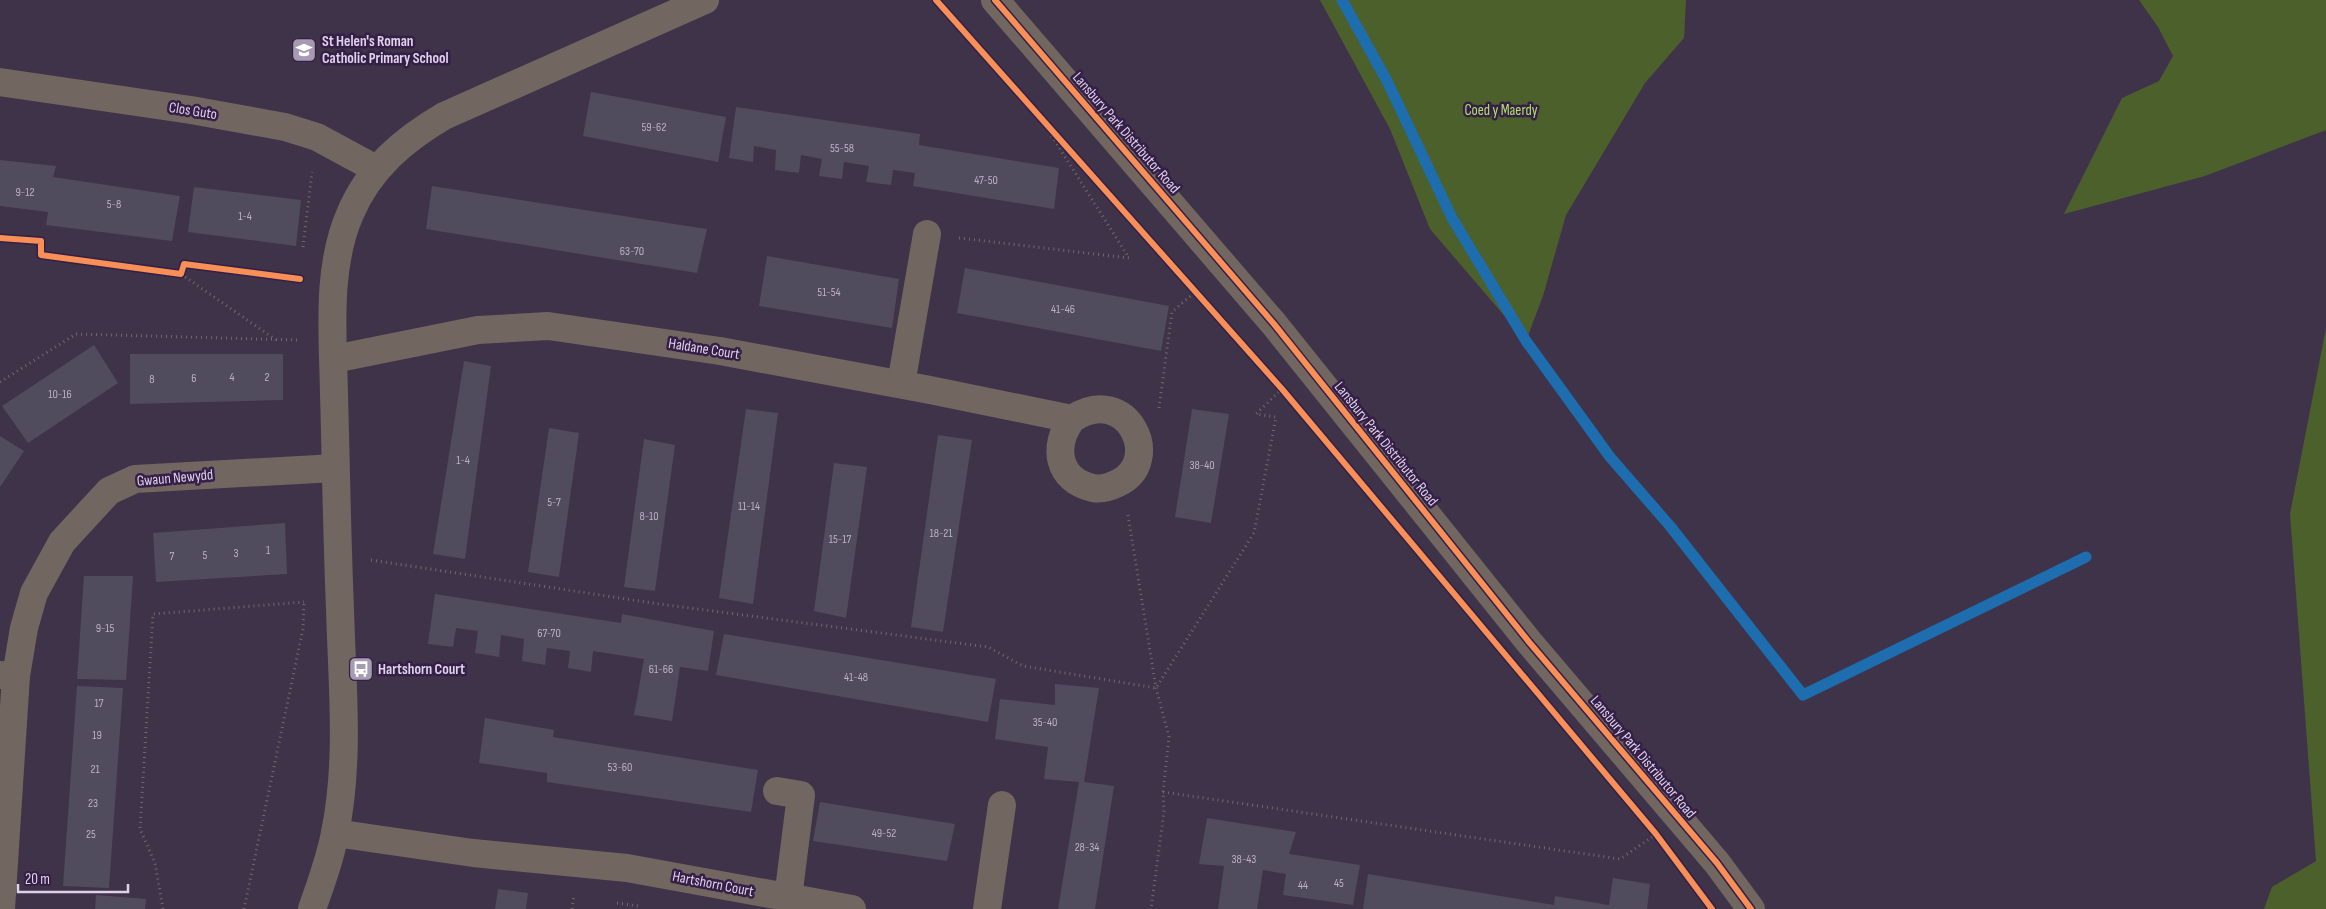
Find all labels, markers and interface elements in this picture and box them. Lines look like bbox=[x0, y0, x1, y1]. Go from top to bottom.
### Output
place label: St Helen's Roman Catholic Primary School bbox=[322, 32, 449, 68]
school or university icon: St Helen's Roman Catholic Primary School bbox=[291, 37, 317, 63]
street label: Lansbury Park Distributor Road bbox=[1068, 68, 1184, 198]
street label: Clos Guto bbox=[168, 98, 218, 124]
park label: Coed y Maerdy bbox=[1464, 101, 1538, 120]
house number: 59-62 bbox=[642, 120, 666, 135]
house number: 55-58 bbox=[830, 141, 854, 156]
house number: 47-50 bbox=[974, 173, 998, 188]
house number: 9-12 bbox=[15, 185, 35, 200]
house number: 5-8 bbox=[107, 197, 121, 212]
house number: 1-4 bbox=[238, 209, 252, 224]
house number: 63-70 bbox=[620, 244, 644, 259]
house number: 51-54 bbox=[817, 285, 841, 300]
house number: 41-46 bbox=[1051, 302, 1075, 317]
street label: Haldane Court bbox=[667, 334, 741, 364]
house number: 4 bbox=[229, 370, 235, 385]
house number: 2 bbox=[265, 370, 270, 385]
house number: 6 bbox=[191, 371, 197, 386]
house number: 8 bbox=[149, 372, 155, 387]
street label: Lansbury Park Distributor Road bbox=[1330, 378, 1442, 510]
house number: 10-16 bbox=[48, 387, 72, 402]
house number: 1-4 bbox=[456, 453, 470, 468]
house number: 38-40 bbox=[1189, 458, 1215, 473]
street label: Gwaun Newydd bbox=[136, 465, 214, 491]
house number: 5-7 bbox=[547, 495, 561, 510]
house number: 11-14 bbox=[738, 499, 760, 514]
house number: 8-10 bbox=[639, 509, 659, 524]
house number: 18-21 bbox=[929, 526, 953, 541]
house number: 15-17 bbox=[829, 532, 851, 547]
house number: 1 bbox=[266, 543, 271, 558]
house number: 3 bbox=[233, 546, 239, 561]
house number: 5 bbox=[203, 548, 208, 563]
house number: 7 bbox=[170, 549, 175, 564]
house number: 9-15 bbox=[96, 621, 115, 636]
house number: 67-70 bbox=[537, 626, 561, 641]
bus stop icon: Hartshorn Court bbox=[348, 656, 374, 682]
place label: Hartshorn Court bbox=[378, 660, 465, 679]
house number: 61-66 bbox=[649, 662, 673, 677]
house number: 41-48 bbox=[844, 670, 868, 685]
street label: Lansbury Park Distributor Road bbox=[1586, 692, 1700, 822]
house number: 17 bbox=[95, 696, 104, 711]
house number: 35-40 bbox=[1033, 715, 1057, 730]
house number: 19 bbox=[92, 728, 102, 743]
house number: 53-60 bbox=[608, 760, 632, 775]
house number: 21 bbox=[90, 762, 100, 777]
house number: 23 bbox=[88, 796, 98, 811]
house number: 49-52 bbox=[872, 826, 896, 841]
house number: 25 bbox=[86, 827, 96, 842]
house number: 28-34 bbox=[1075, 840, 1099, 855]
house number: 38-43 bbox=[1232, 852, 1256, 867]
scale bar bbox=[18, 862, 128, 894]
street label: Hartshorn Court bbox=[671, 867, 756, 901]
text: 20 m bbox=[25, 870, 50, 889]
house number: 45 bbox=[1334, 876, 1344, 891]
house number: 44 bbox=[1298, 878, 1308, 893]

